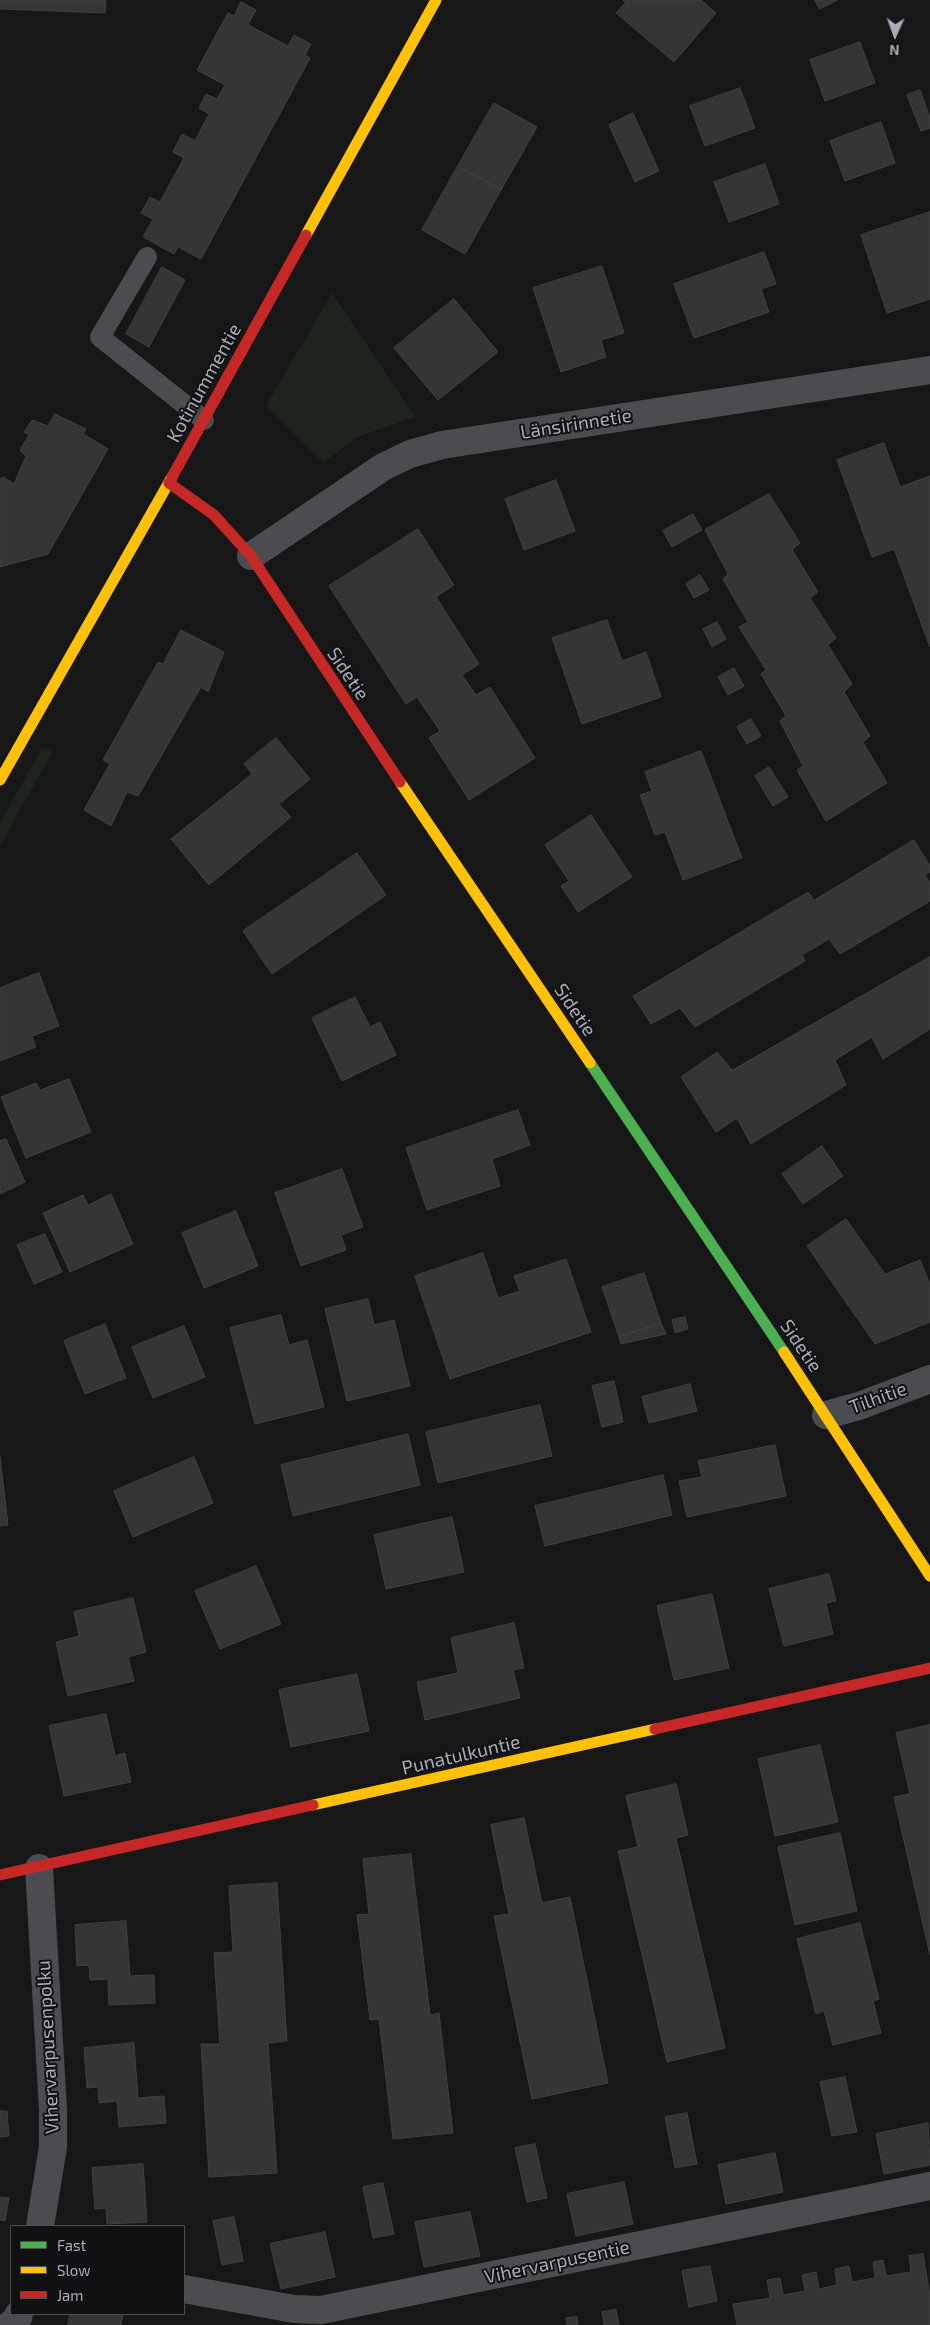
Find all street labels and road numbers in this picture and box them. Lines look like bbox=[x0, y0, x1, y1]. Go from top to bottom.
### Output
street label: Kotinummentie bbox=[162, 320, 246, 446]
street label: Länsirinnetie bbox=[519, 404, 633, 444]
street label: Sidetie bbox=[322, 643, 374, 705]
street label: Sidetie bbox=[549, 979, 601, 1041]
street label: Sidetie bbox=[775, 1315, 827, 1377]
street label: Tilhitie bbox=[846, 1377, 910, 1419]
street label: Punatulkuntie bbox=[400, 1730, 522, 1780]
street label: Vihervarpusenpolku bbox=[32, 1960, 64, 2134]
street label: Vihervarpusentie bbox=[482, 2235, 632, 2289]

